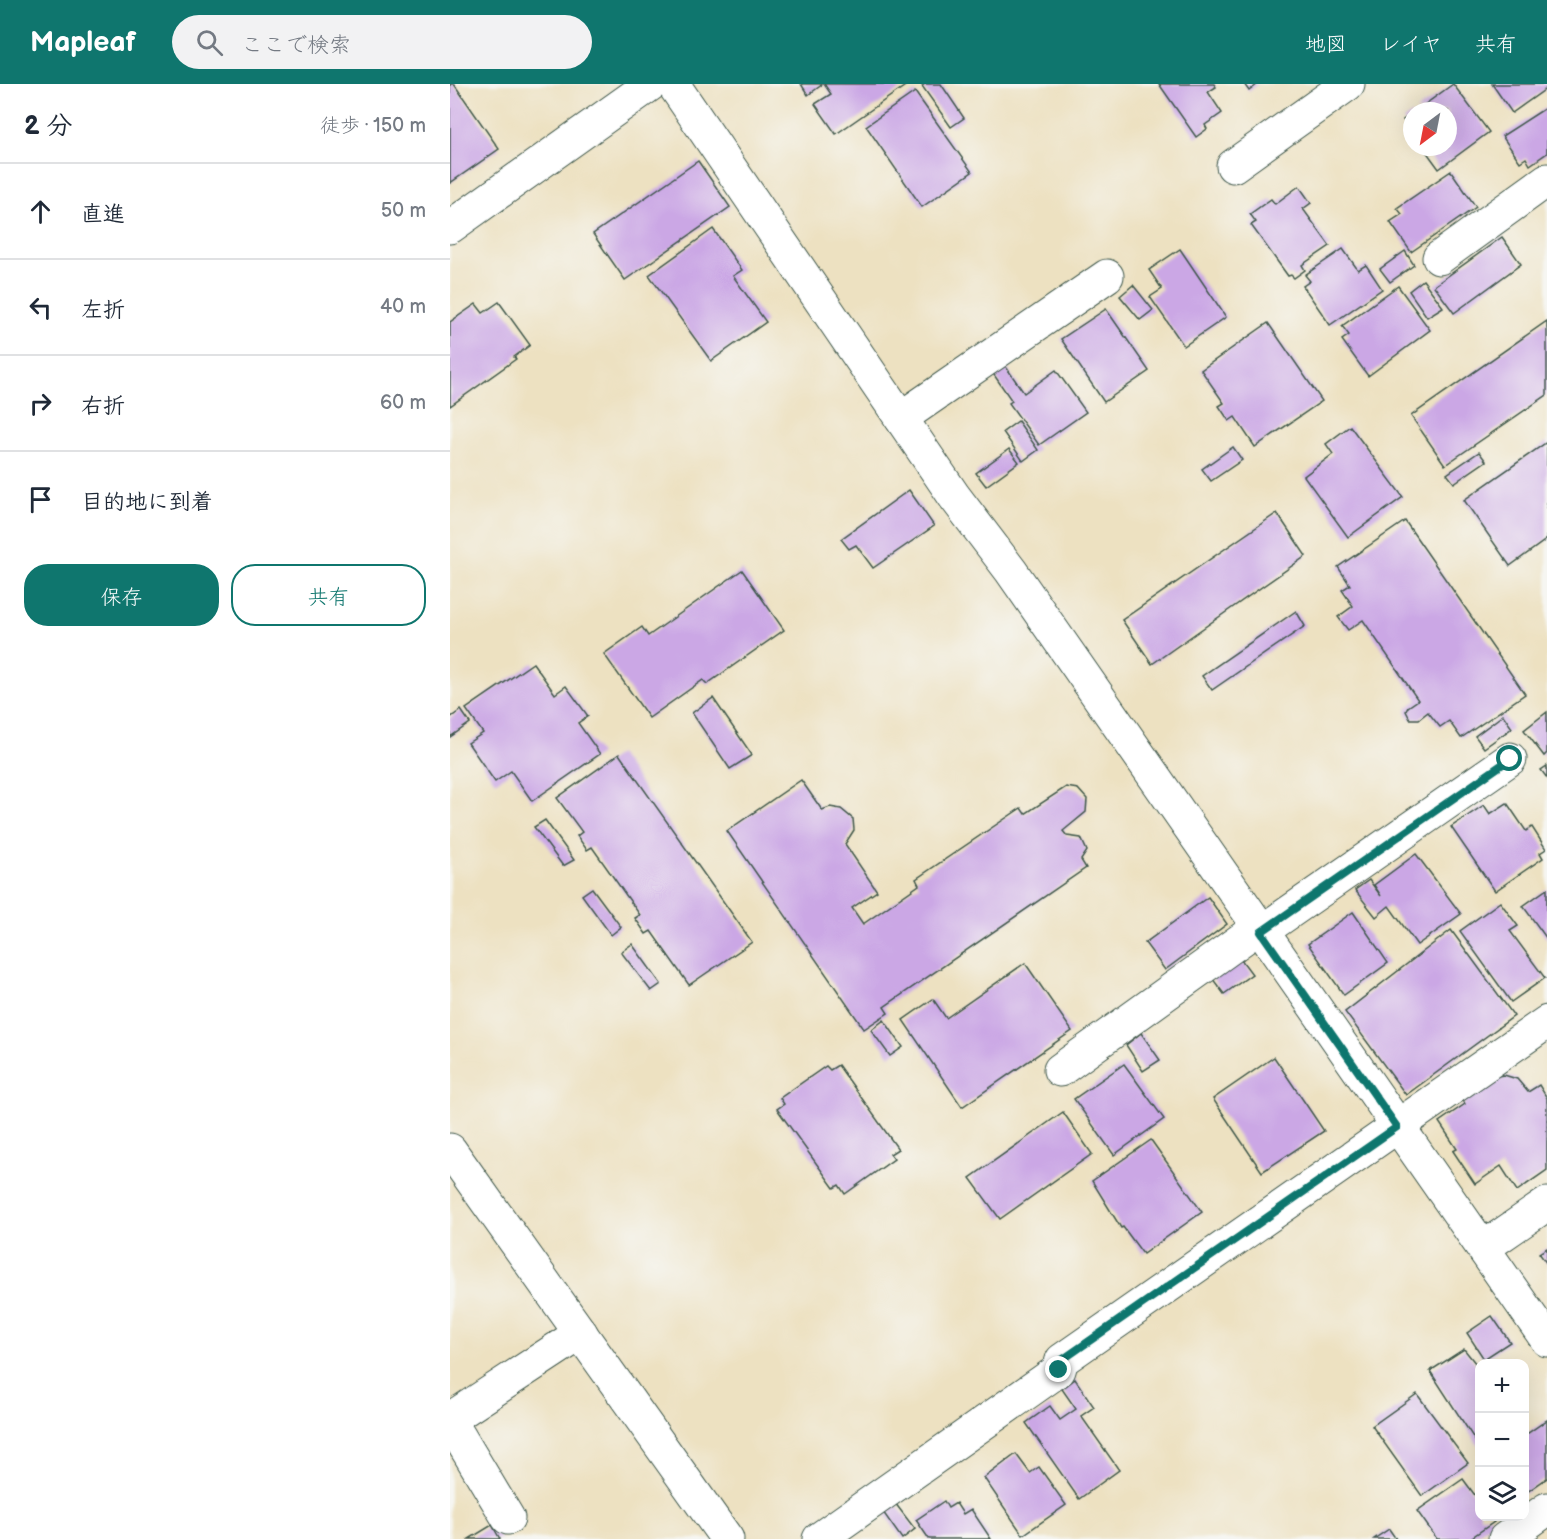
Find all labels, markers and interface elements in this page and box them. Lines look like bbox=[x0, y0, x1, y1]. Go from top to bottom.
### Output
search box bbox=[172, 15, 592, 69]
text: Mapleaf bbox=[30, 26, 136, 59]
icon: search bbox=[193, 26, 226, 59]
text: ここで検索 bbox=[241, 32, 351, 59]
text: 地図 bbox=[1305, 32, 1347, 57]
text: レイヤ bbox=[1380, 32, 1442, 57]
text: 共有 bbox=[1475, 32, 1517, 57]
north arrow bbox=[1403, 102, 1457, 156]
text: 2 分 bbox=[24, 111, 73, 142]
text: 徒歩 · 150 m bbox=[320, 114, 426, 138]
icon: ahead bbox=[24, 195, 57, 228]
text: 50 m bbox=[381, 199, 426, 223]
text: 直進 bbox=[81, 201, 125, 228]
icon: left bbox=[24, 291, 57, 324]
text: 40 m bbox=[380, 295, 426, 319]
text: 左折 bbox=[81, 297, 125, 324]
icon: right bbox=[24, 387, 57, 420]
text: 60 m bbox=[380, 391, 426, 415]
text: 右折 bbox=[81, 393, 125, 420]
icon: arrive bbox=[24, 483, 57, 516]
text: 目的地に到着 bbox=[81, 489, 213, 516]
button: 保存 bbox=[24, 564, 219, 626]
button: 共有 bbox=[231, 564, 426, 626]
route start bbox=[1496, 745, 1522, 771]
route end bbox=[1045, 1356, 1071, 1382]
map controls bbox=[1475, 1359, 1529, 1521]
button: + bbox=[1475, 1359, 1529, 1413]
button: − bbox=[1475, 1413, 1529, 1467]
button: layers bbox=[1475, 1467, 1529, 1521]

